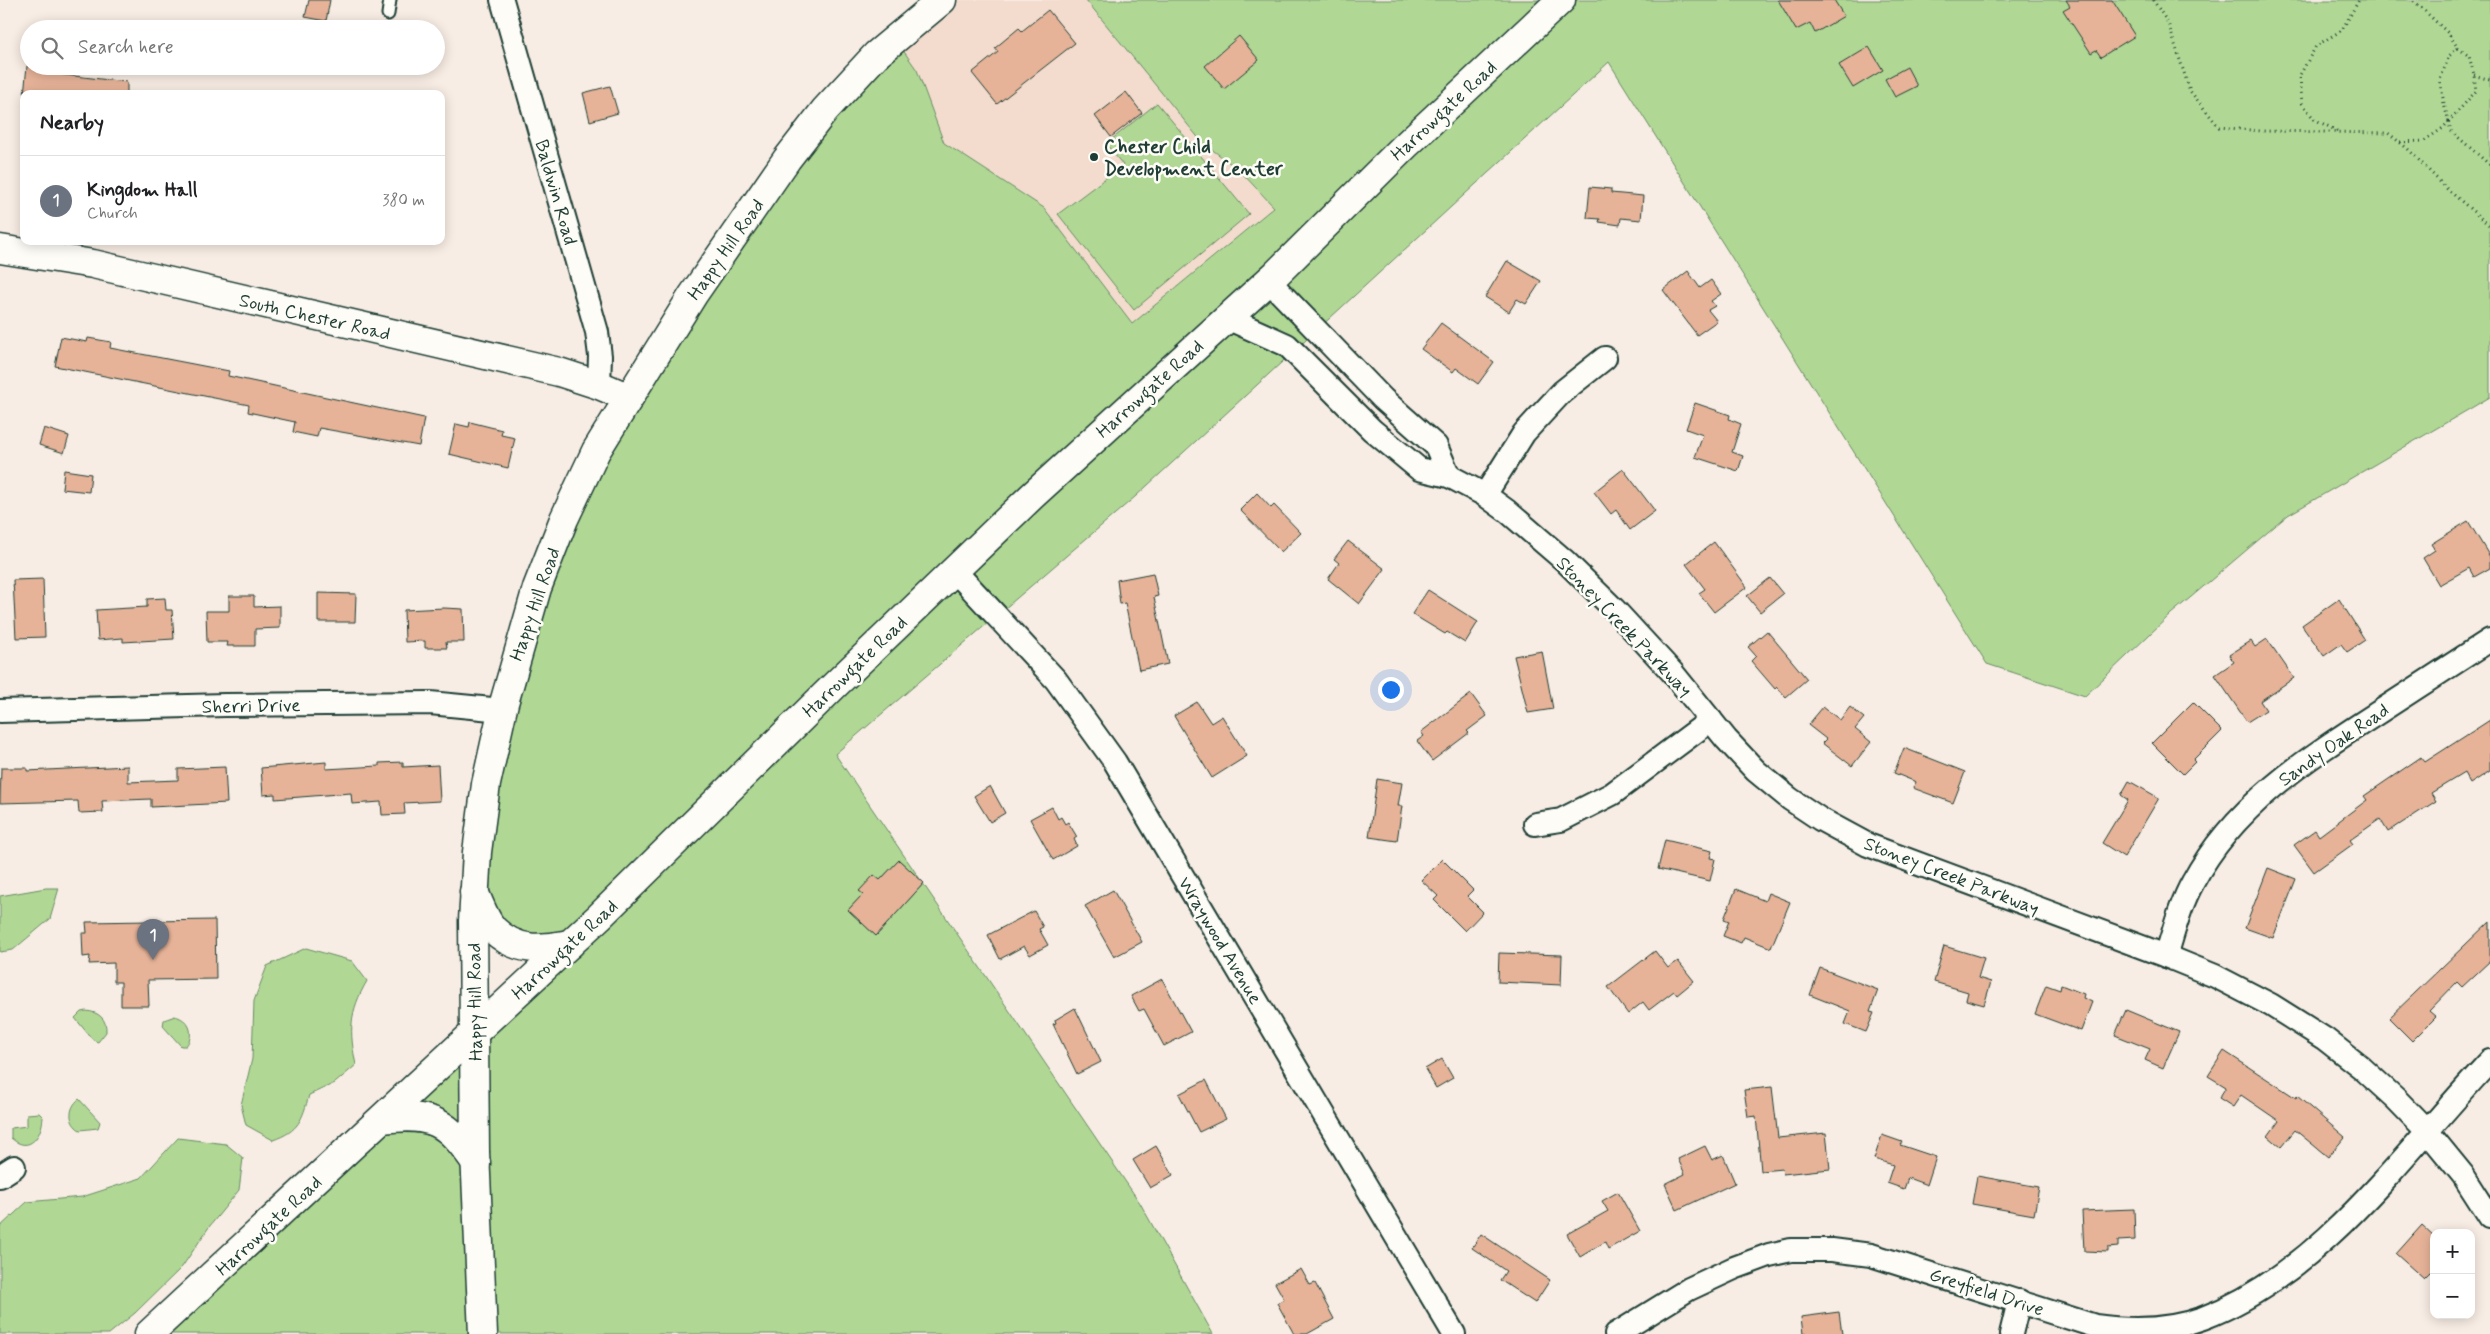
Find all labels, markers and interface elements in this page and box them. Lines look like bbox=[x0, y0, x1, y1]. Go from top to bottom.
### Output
search box bbox=[20, 20, 445, 75]
icon: search bbox=[38, 34, 66, 62]
text: Search here bbox=[78, 35, 174, 60]
street label: Harrowgate Road bbox=[1386, 55, 1505, 169]
text: Nearby bbox=[40, 109, 104, 137]
place label: Chester Child Development Center bbox=[1104, 135, 1284, 182]
street label: Baldwin Road bbox=[529, 137, 583, 248]
marker: Chester Child Development Center bbox=[1088, 151, 1100, 163]
text: Kingdom Hall bbox=[87, 178, 197, 203]
text: 1 bbox=[52, 190, 60, 211]
text: 380 m bbox=[382, 190, 425, 211]
street label: Happy Hill Road bbox=[682, 194, 771, 306]
text: Church bbox=[87, 203, 138, 224]
street label: South Chester Road bbox=[237, 288, 393, 347]
street label: Harrowgate Road bbox=[1091, 334, 1211, 446]
street label: Happy Hill Road bbox=[504, 544, 567, 665]
street label: Stoney Creek Parkway bbox=[1550, 552, 1697, 703]
street label: Harrowgate Road bbox=[797, 611, 915, 726]
your location bbox=[1378, 677, 1404, 703]
street label: Sherri Drive bbox=[201, 693, 301, 720]
street label: Sandy Oak Road bbox=[2274, 698, 2395, 793]
street label: Stoney Creek Parkway bbox=[1860, 831, 2043, 922]
street label: Wraywood Avenue bbox=[1172, 872, 1268, 1009]
street label: Harrowgate Road bbox=[507, 894, 626, 1008]
pin: 1 bbox=[137, 919, 169, 960]
street label: Happy Hill Road bbox=[462, 943, 490, 1061]
street label: Harrowgate Road bbox=[211, 1170, 330, 1284]
map controls bbox=[2430, 1229, 2475, 1319]
button: + bbox=[2430, 1229, 2475, 1274]
street label: Greyfield Drive bbox=[1926, 1262, 2047, 1323]
button: − bbox=[2430, 1274, 2475, 1319]

